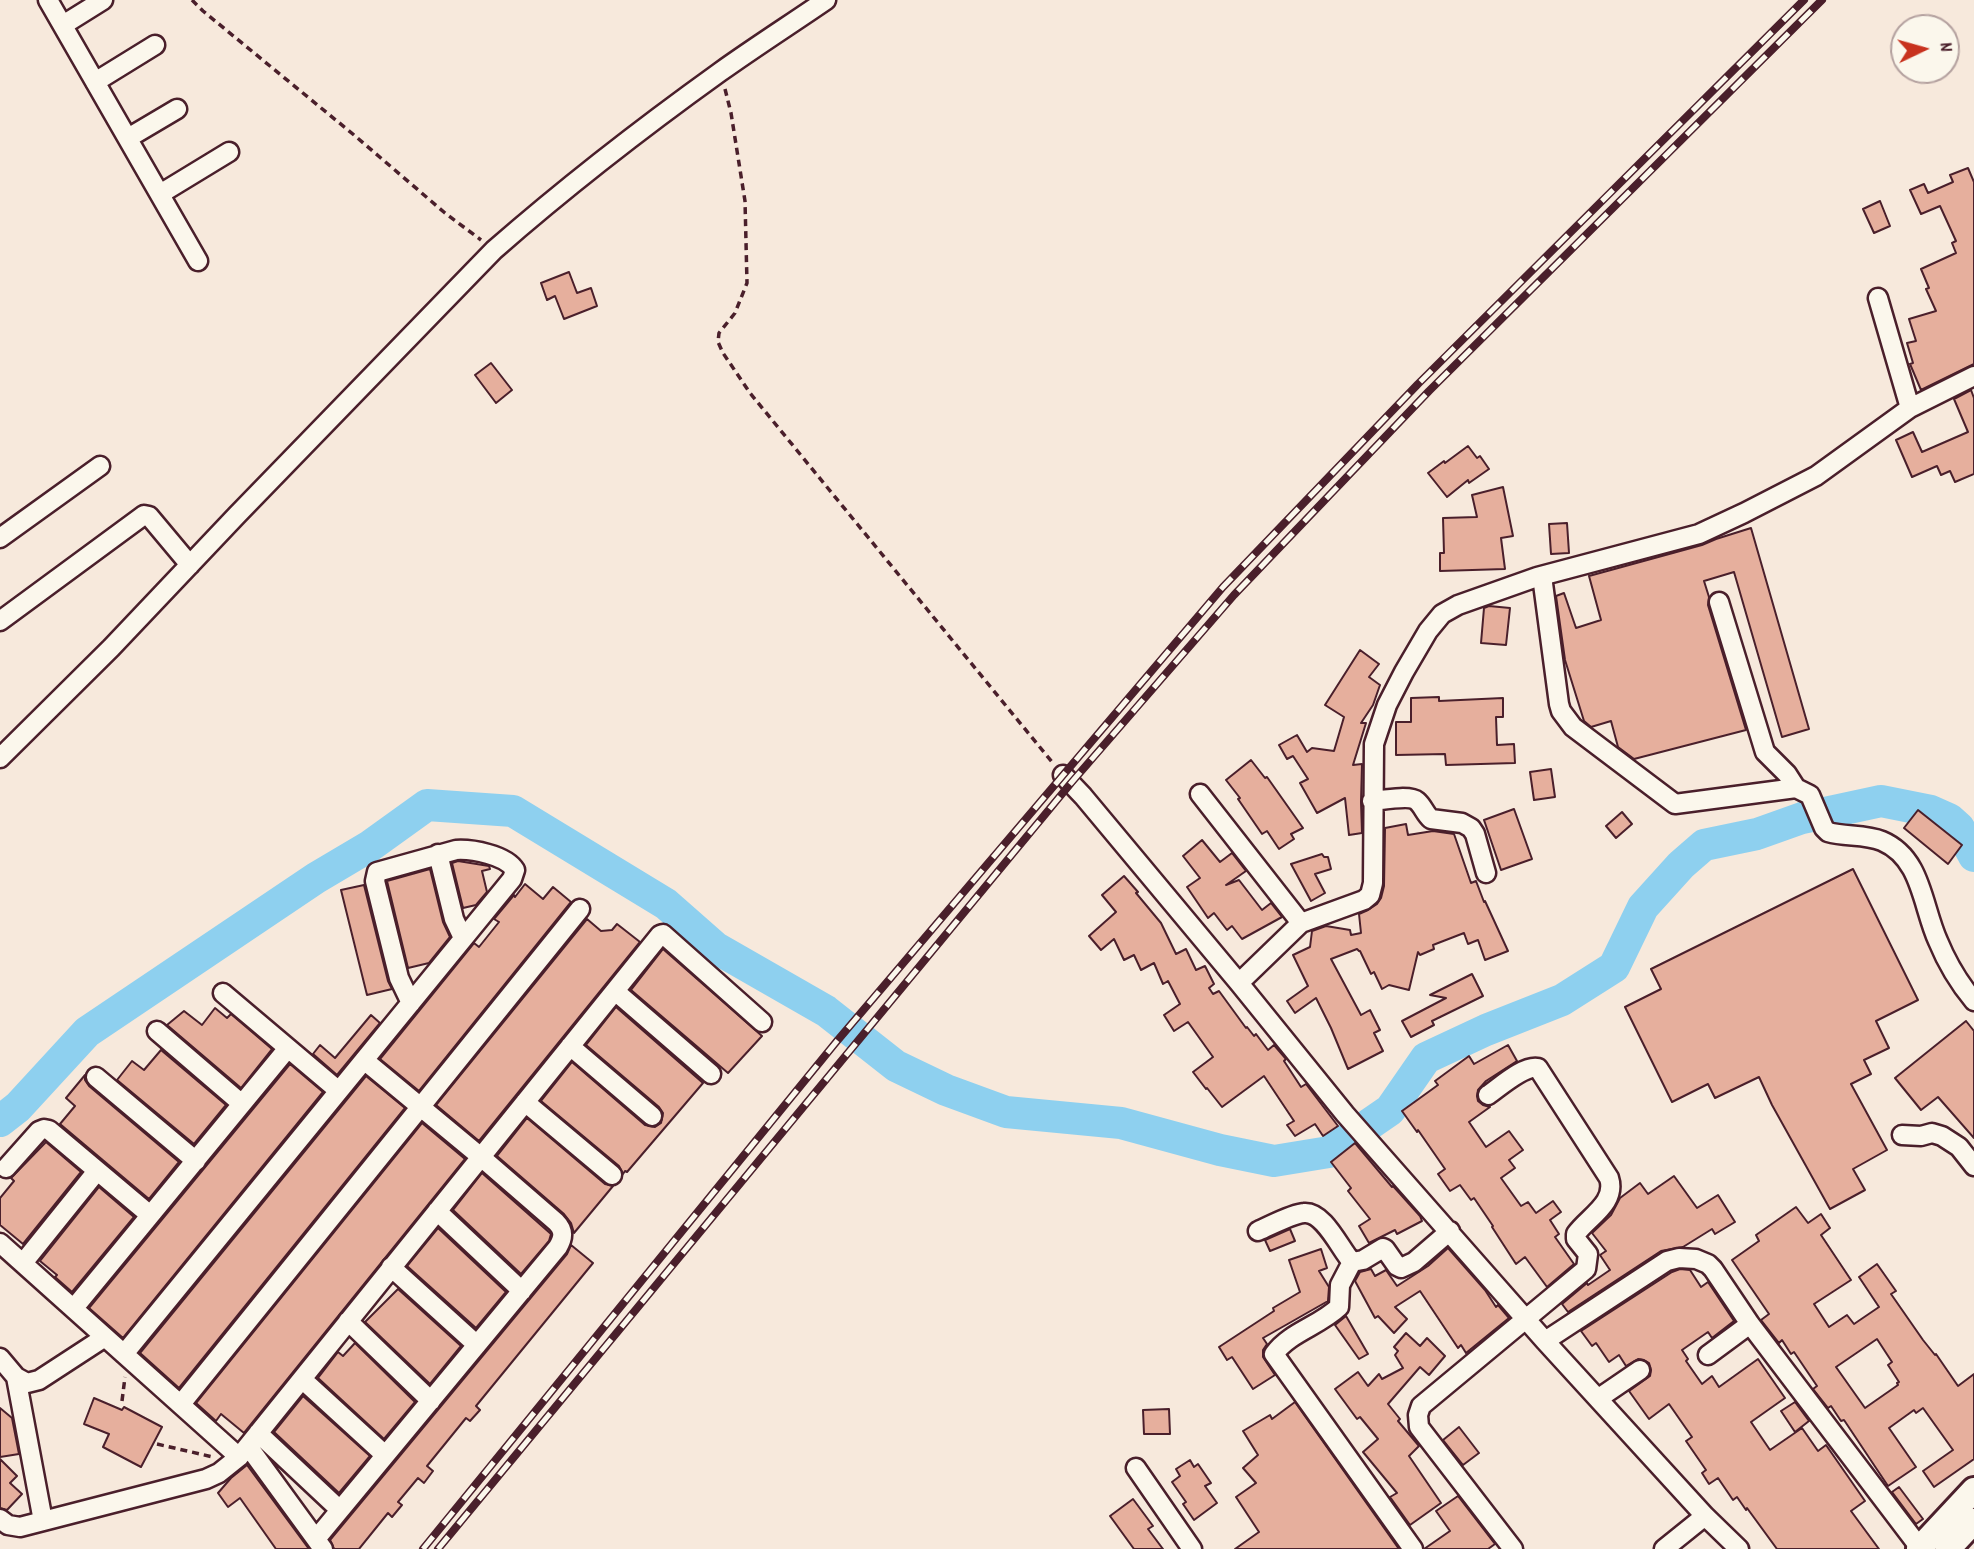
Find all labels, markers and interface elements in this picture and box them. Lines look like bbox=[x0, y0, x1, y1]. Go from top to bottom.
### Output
north arrow bbox=[1890, 14, 1960, 84]
text: N bbox=[1931, 41, 1958, 53]

